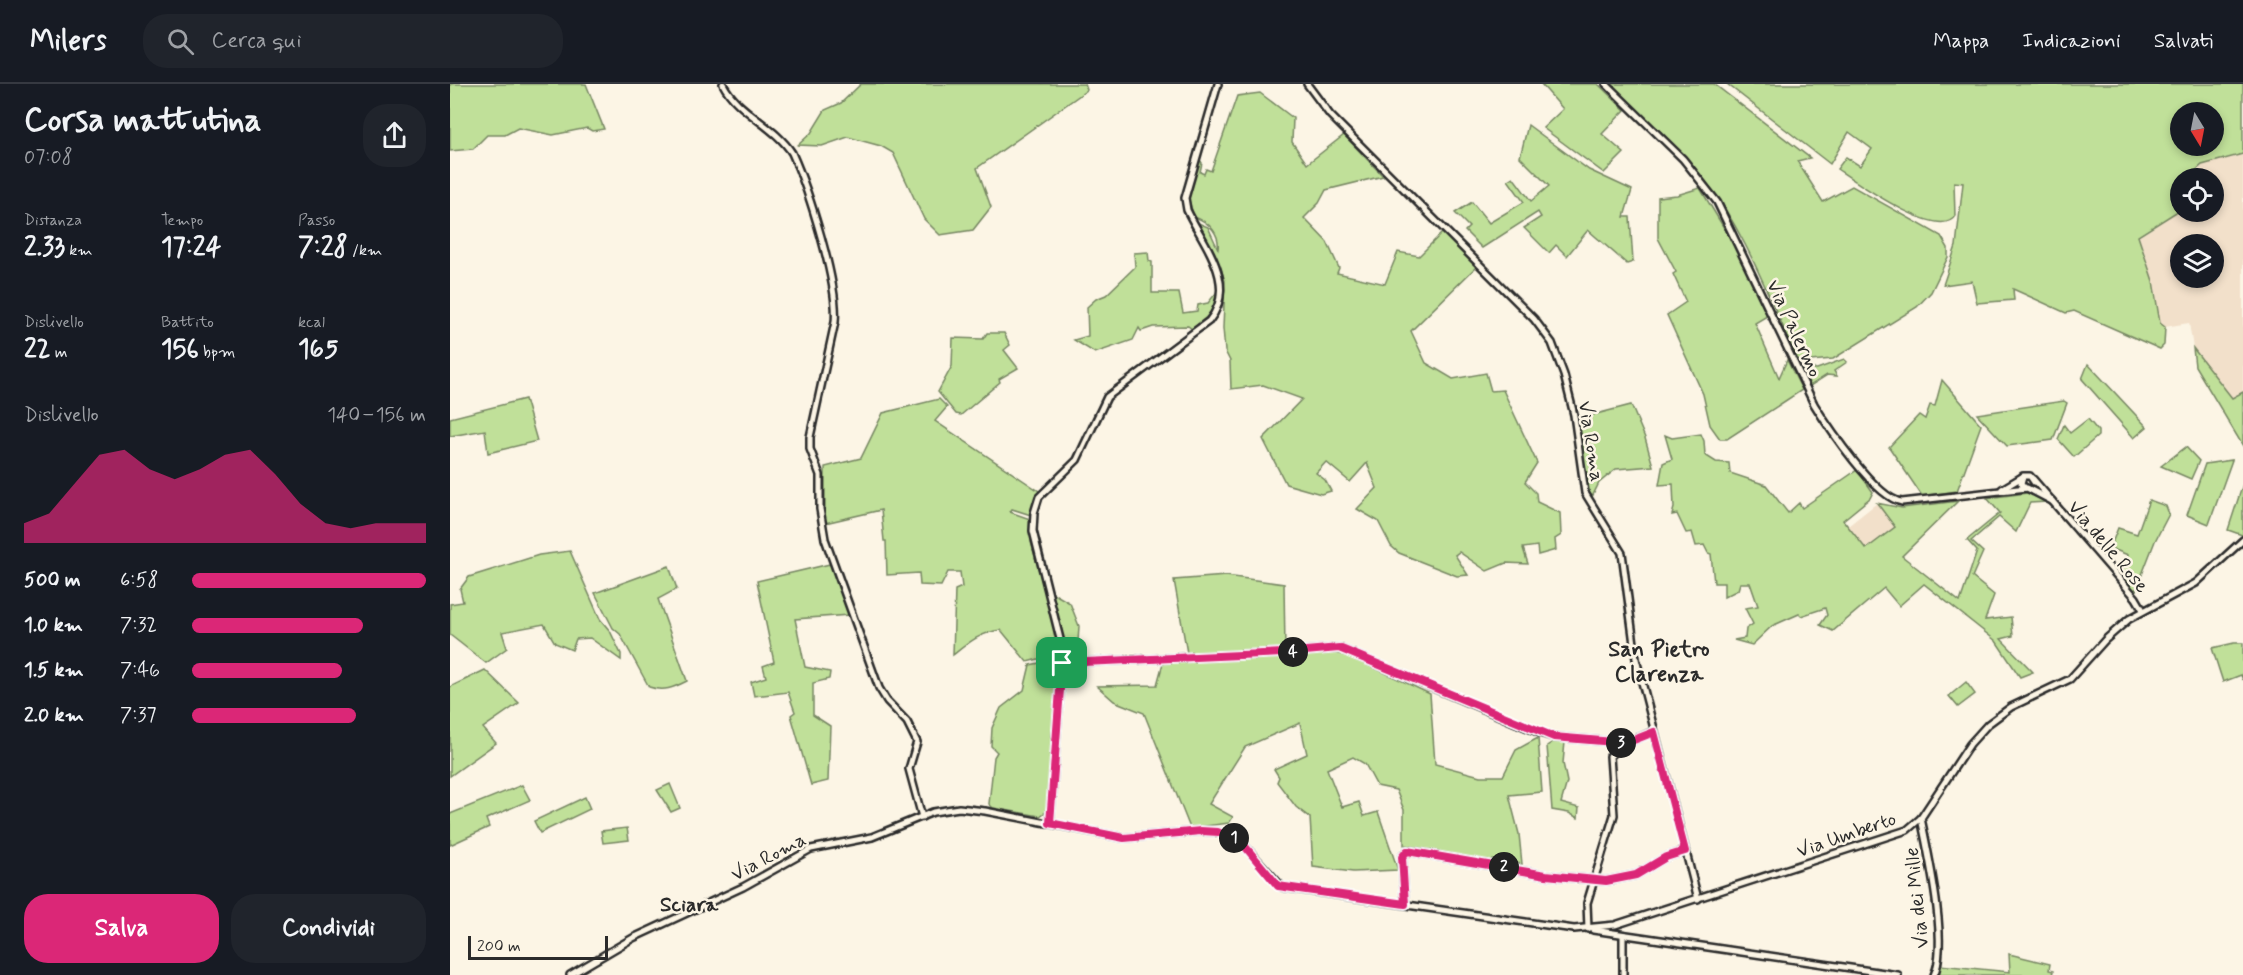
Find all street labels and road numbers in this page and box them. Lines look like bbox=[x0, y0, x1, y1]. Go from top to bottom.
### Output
street label: Via Palermo bbox=[1759, 275, 1828, 382]
street label: Via Roma bbox=[1571, 399, 1610, 484]
street label: Via delle Rose bbox=[2061, 495, 2155, 599]
street label: Via Umberto bbox=[1793, 806, 1900, 865]
street label: Via Roma bbox=[726, 826, 811, 888]
street label: Via dei Mille bbox=[1899, 846, 1936, 950]

